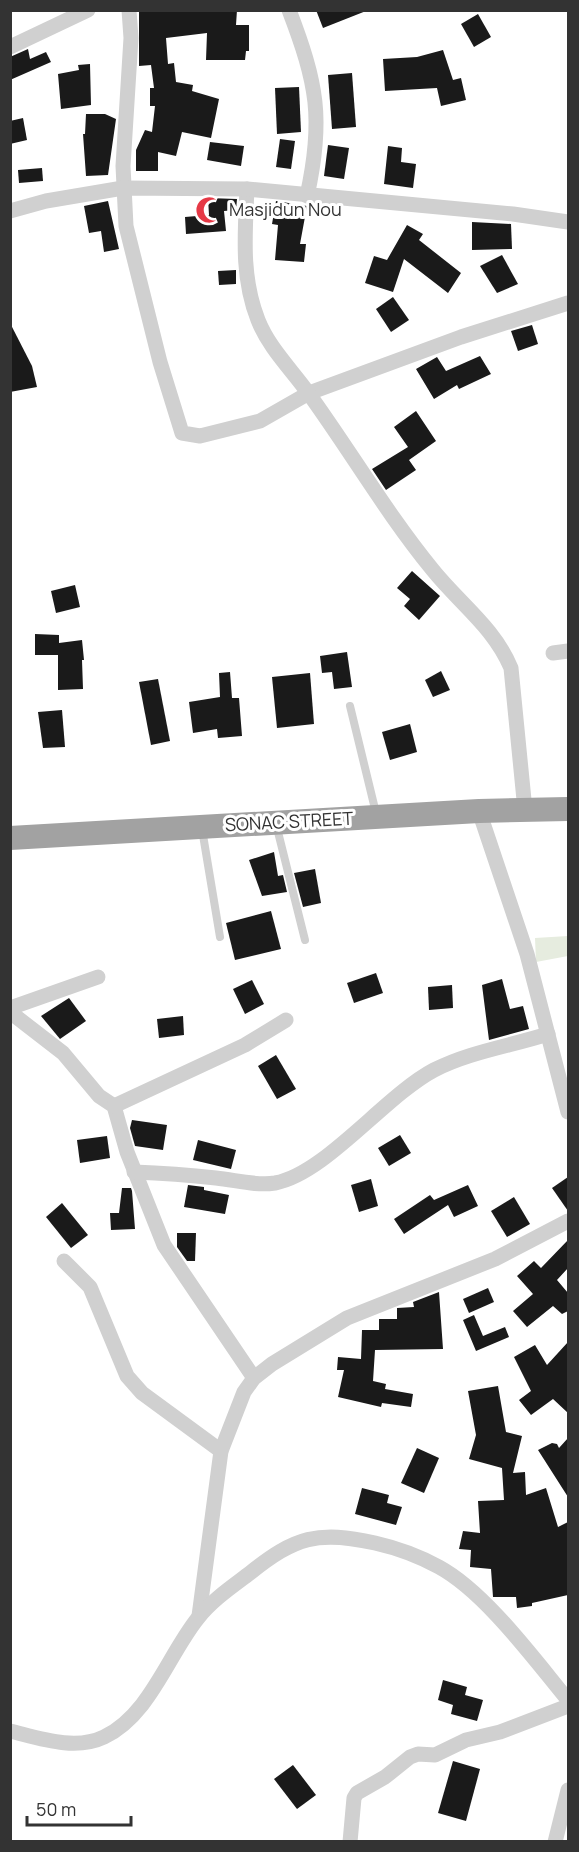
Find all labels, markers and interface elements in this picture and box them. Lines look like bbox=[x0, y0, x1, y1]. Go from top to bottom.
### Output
mosque icon: Masjidun Nou bbox=[194, 195, 224, 225]
place label: Masjidun Nou bbox=[229, 197, 342, 221]
street label: SONAC STREET bbox=[224, 806, 354, 836]
scale bar bbox=[27, 1789, 130, 1827]
text: 50 m bbox=[36, 1797, 76, 1821]

